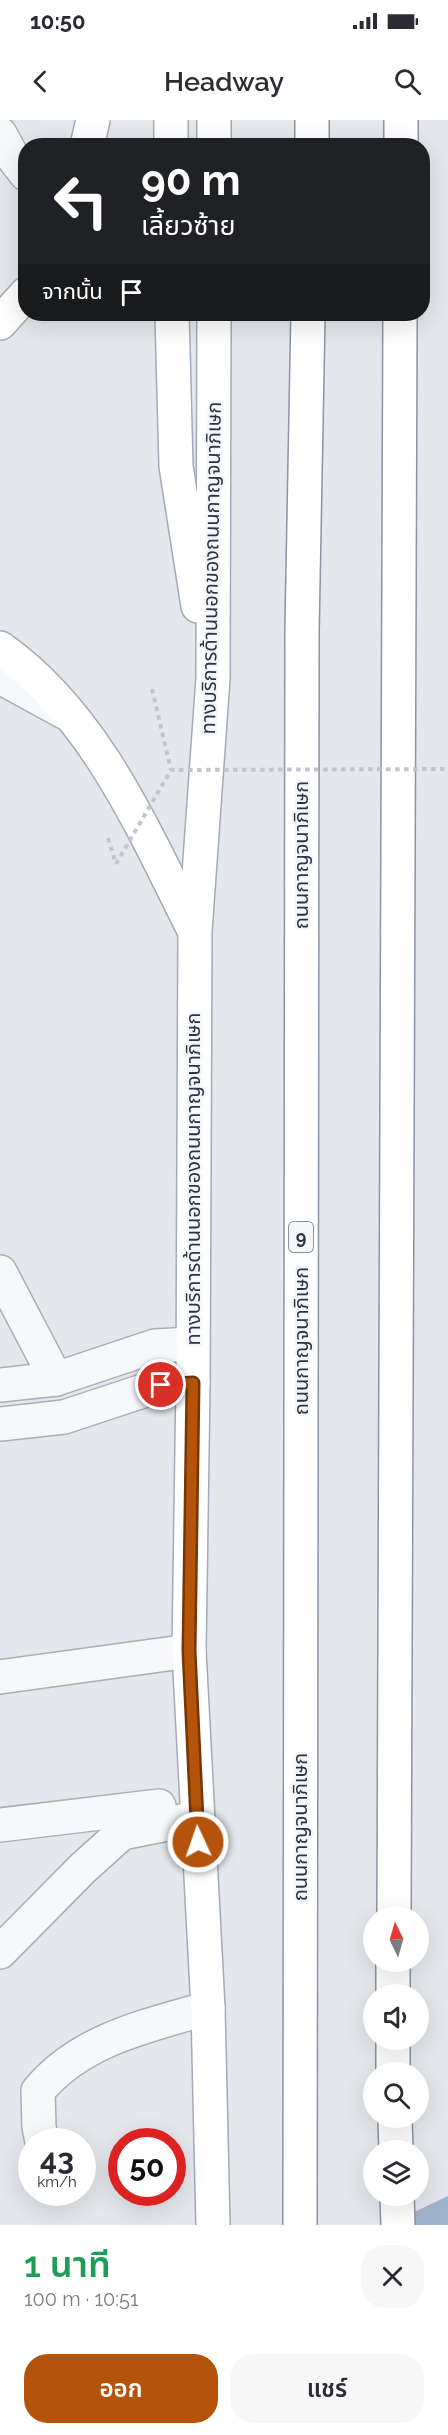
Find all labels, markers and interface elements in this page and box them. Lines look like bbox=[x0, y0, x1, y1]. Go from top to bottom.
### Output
text: 10:50 bbox=[30, 8, 86, 34]
icon: back bbox=[24, 65, 57, 98]
icon: search bbox=[391, 65, 424, 98]
text: Headway bbox=[164, 66, 284, 97]
text: 90 m bbox=[141, 156, 241, 205]
icon: left bbox=[42, 162, 120, 240]
text: เลี้ยวซ้าย bbox=[141, 210, 235, 241]
icon: arrive bbox=[115, 276, 148, 309]
text: จากนั้น bbox=[42, 278, 103, 304]
street label: ทางบริการด้านนอกของถนนกาญจนาภิเษก bbox=[196, 401, 226, 735]
street label: ถนนกาญจนาภิเษก bbox=[289, 781, 313, 929]
street label: ทางบริการด้านนอกของถนนกาญจนาภิเษก bbox=[181, 1013, 205, 1345]
road number: 9 bbox=[289, 1222, 313, 1252]
street label: ถนนกาญจนาภิเษก bbox=[289, 1267, 313, 1415]
pin bbox=[135, 1359, 186, 1410]
icon: arrive bbox=[144, 1368, 177, 1401]
street label: ถนนกาญจนาภิเษก bbox=[288, 1753, 312, 1901]
position arrow bbox=[166, 1810, 230, 1874]
north arrow bbox=[363, 1906, 429, 1972]
map controls bbox=[363, 1906, 429, 2206]
button: sound bbox=[363, 1984, 429, 2050]
button: search bbox=[363, 2062, 429, 2128]
speed limit sign: 50 bbox=[108, 2128, 186, 2206]
button: layers bbox=[363, 2140, 429, 2206]
text: 43 bbox=[40, 2142, 74, 2177]
text: km/h bbox=[37, 2173, 77, 2191]
text: 1 นาที bbox=[24, 2243, 111, 2285]
button: close bbox=[361, 2245, 424, 2308]
text: 100 m · 10:51 bbox=[24, 2287, 139, 2311]
button: ออก bbox=[24, 2354, 218, 2423]
button: แชร์ bbox=[230, 2354, 424, 2423]

